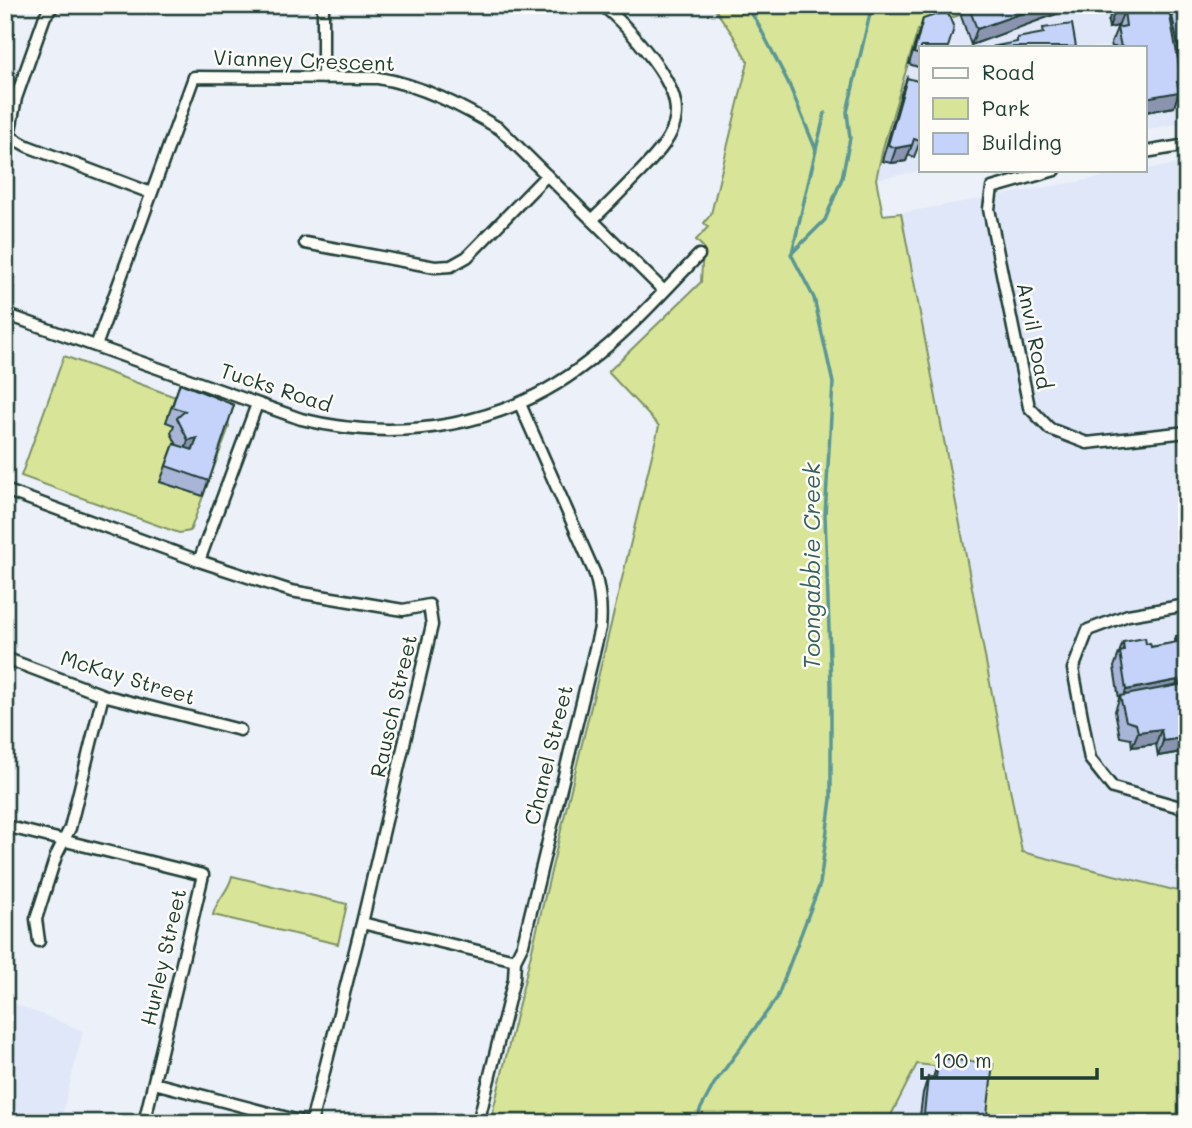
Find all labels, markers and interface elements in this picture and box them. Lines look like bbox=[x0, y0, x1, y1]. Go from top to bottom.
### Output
street label: Vianney Crescent bbox=[213, 43, 395, 76]
legend bbox=[919, 46, 1146, 172]
text: Road bbox=[982, 58, 1034, 85]
text: Park bbox=[982, 94, 1030, 121]
text: Building bbox=[982, 128, 1062, 155]
street label: Anvil Road bbox=[1012, 280, 1059, 391]
street label: Tucks Road bbox=[217, 356, 336, 417]
water label: Toongabbie Creek bbox=[796, 462, 826, 670]
street label: Rausch Street bbox=[363, 631, 422, 780]
street label: McKay Street bbox=[58, 643, 199, 710]
street label: Chanel Street bbox=[517, 682, 578, 827]
street label: Hurley Street bbox=[134, 886, 191, 1028]
scale bar bbox=[922, 1037, 1098, 1081]
text: 100 m bbox=[933, 1046, 992, 1073]

